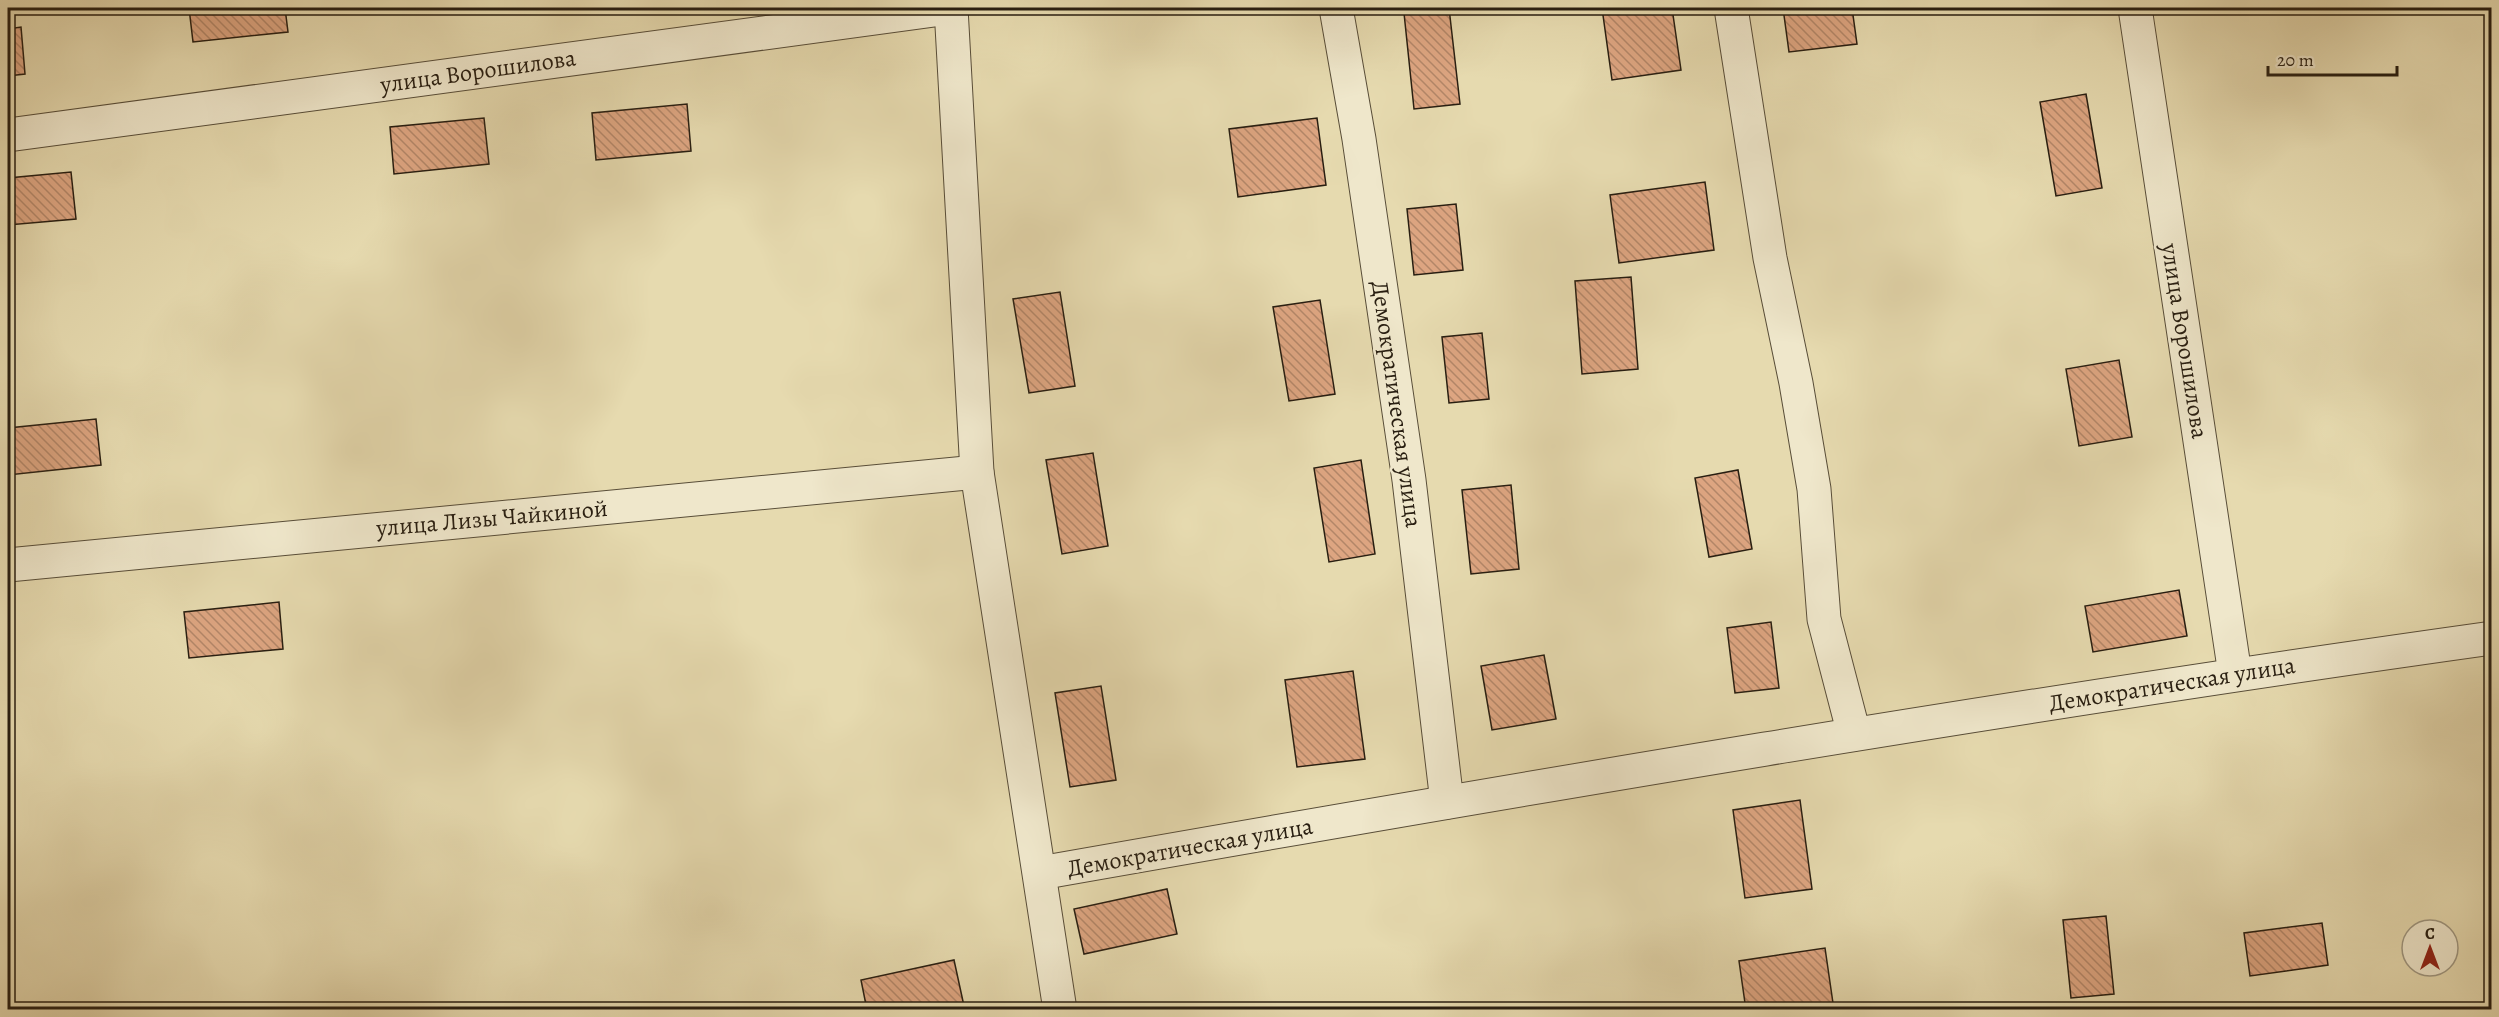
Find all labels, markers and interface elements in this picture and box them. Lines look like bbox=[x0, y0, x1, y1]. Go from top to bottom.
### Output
scale bar bbox=[2268, 39, 2397, 77]
street label: улица Ворошилова bbox=[377, 41, 578, 101]
text: 20 m bbox=[2277, 48, 2314, 72]
street label: улица Ворошилова bbox=[2154, 240, 2216, 441]
street label: Демократическая улица bbox=[1364, 279, 1430, 529]
street label: улица Лизы Чайкиной bbox=[374, 492, 609, 544]
street label: Демократическая улица bbox=[2047, 649, 2297, 719]
street label: Демократическая улица bbox=[1065, 810, 1315, 884]
north arrow bbox=[2400, 918, 2460, 978]
text: С bbox=[2425, 923, 2435, 945]

